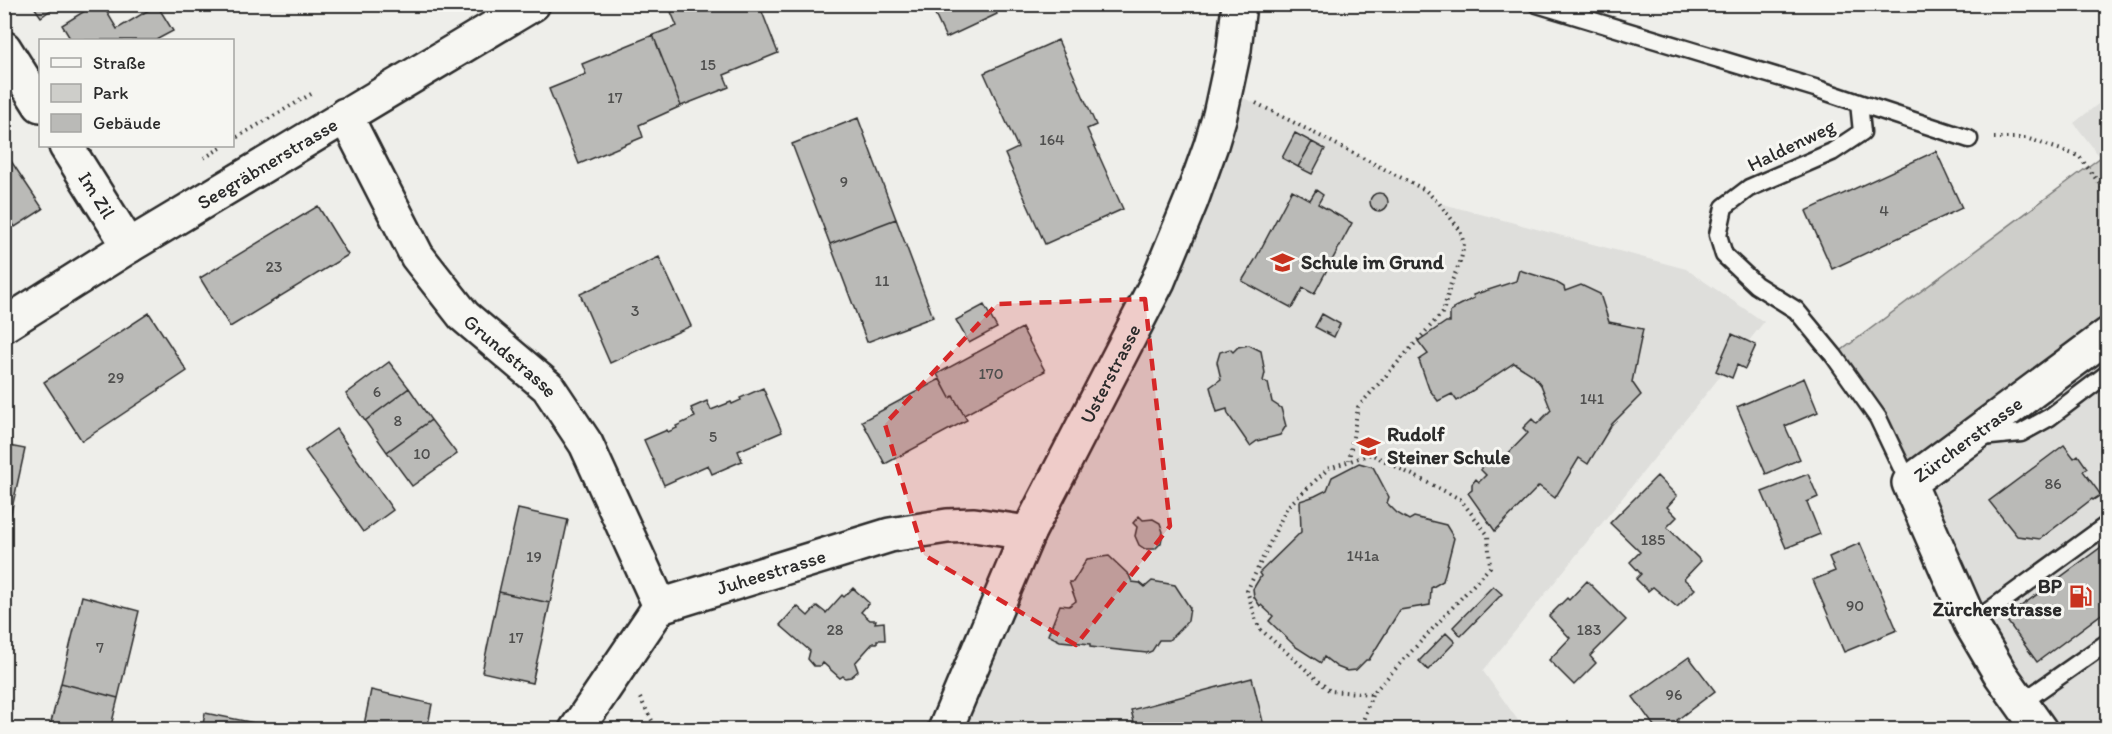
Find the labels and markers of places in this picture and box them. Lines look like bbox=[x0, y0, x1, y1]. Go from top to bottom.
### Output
school or university icon: Schule im Grund bbox=[1270, 249, 1296, 275]
place label: Schule im Grund bbox=[1301, 250, 1445, 274]
place label: Rudolf Steiner Schule bbox=[1387, 422, 1511, 469]
school or university icon: Rudolf Steiner Schule bbox=[1356, 433, 1382, 459]
place label: BP Zürcherstrasse bbox=[1933, 574, 2063, 621]
fuel station icon: BP Zürcherstrasse bbox=[2067, 584, 2093, 610]

